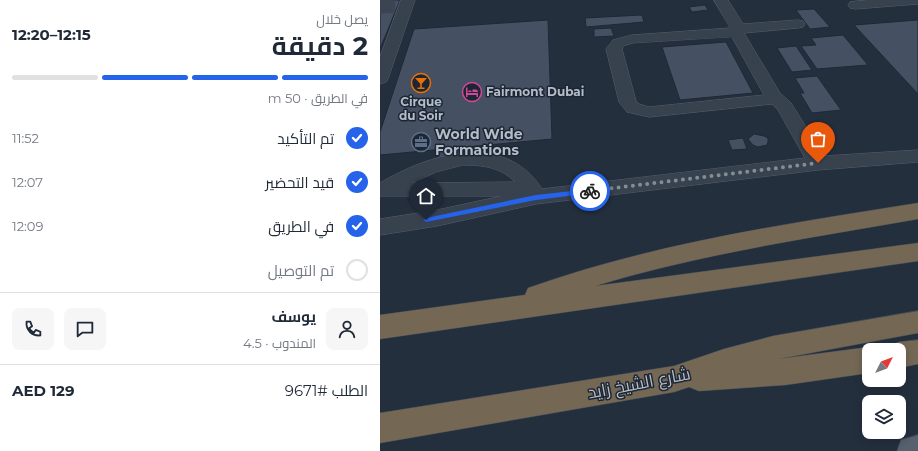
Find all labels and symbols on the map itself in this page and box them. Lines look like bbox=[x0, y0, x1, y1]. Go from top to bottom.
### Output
bar icon: Cirque du Soir bbox=[410, 72, 432, 94]
hotel icon: Fairmont Dubai bbox=[461, 81, 483, 103]
place label: Fairmont Dubai bbox=[486, 84, 584, 99]
place label: Cirque du Soir bbox=[399, 94, 443, 123]
pin bbox=[801, 122, 835, 163]
place label: World Wide Formations bbox=[435, 125, 523, 159]
office icon: World Wide Formations bbox=[410, 131, 432, 153]
courier bbox=[570, 171, 610, 211]
pin bbox=[409, 179, 443, 220]
north arrow bbox=[862, 343, 906, 387]
street label: شارع الشيخ زايد bbox=[586, 363, 692, 405]

